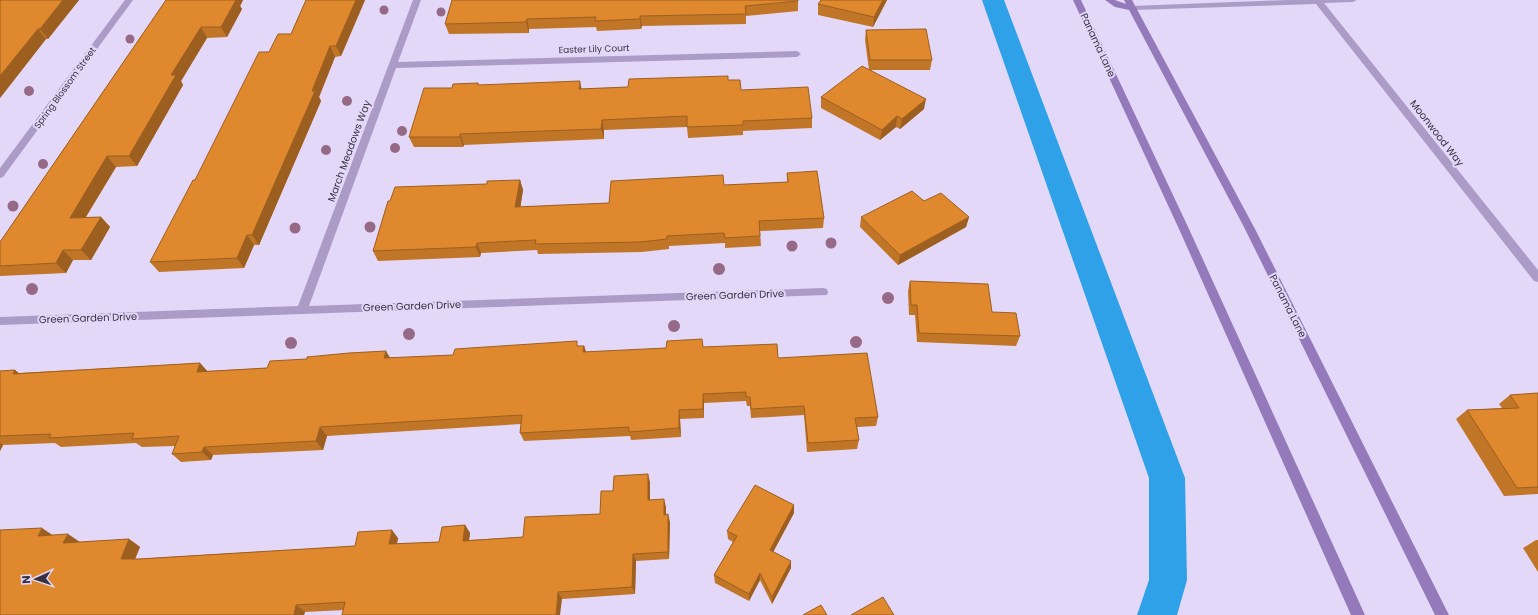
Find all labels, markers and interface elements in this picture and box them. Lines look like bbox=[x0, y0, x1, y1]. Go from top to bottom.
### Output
street label: Panama Lane bbox=[1077, 11, 1119, 79]
street label: Easter Lily Court bbox=[558, 42, 630, 56]
street label: Spring Blossom Street bbox=[31, 45, 99, 131]
street label: Moonwood Way bbox=[1406, 97, 1468, 170]
street label: March Meadows Way bbox=[324, 98, 375, 204]
street label: Panama Lane bbox=[1266, 272, 1310, 340]
street label: Green Garden Drive bbox=[686, 286, 784, 304]
street label: Green Garden Drive bbox=[363, 297, 461, 315]
street label: Green Garden Drive bbox=[39, 309, 137, 327]
north arrow bbox=[16, 559, 56, 599]
text: N bbox=[18, 575, 34, 584]

